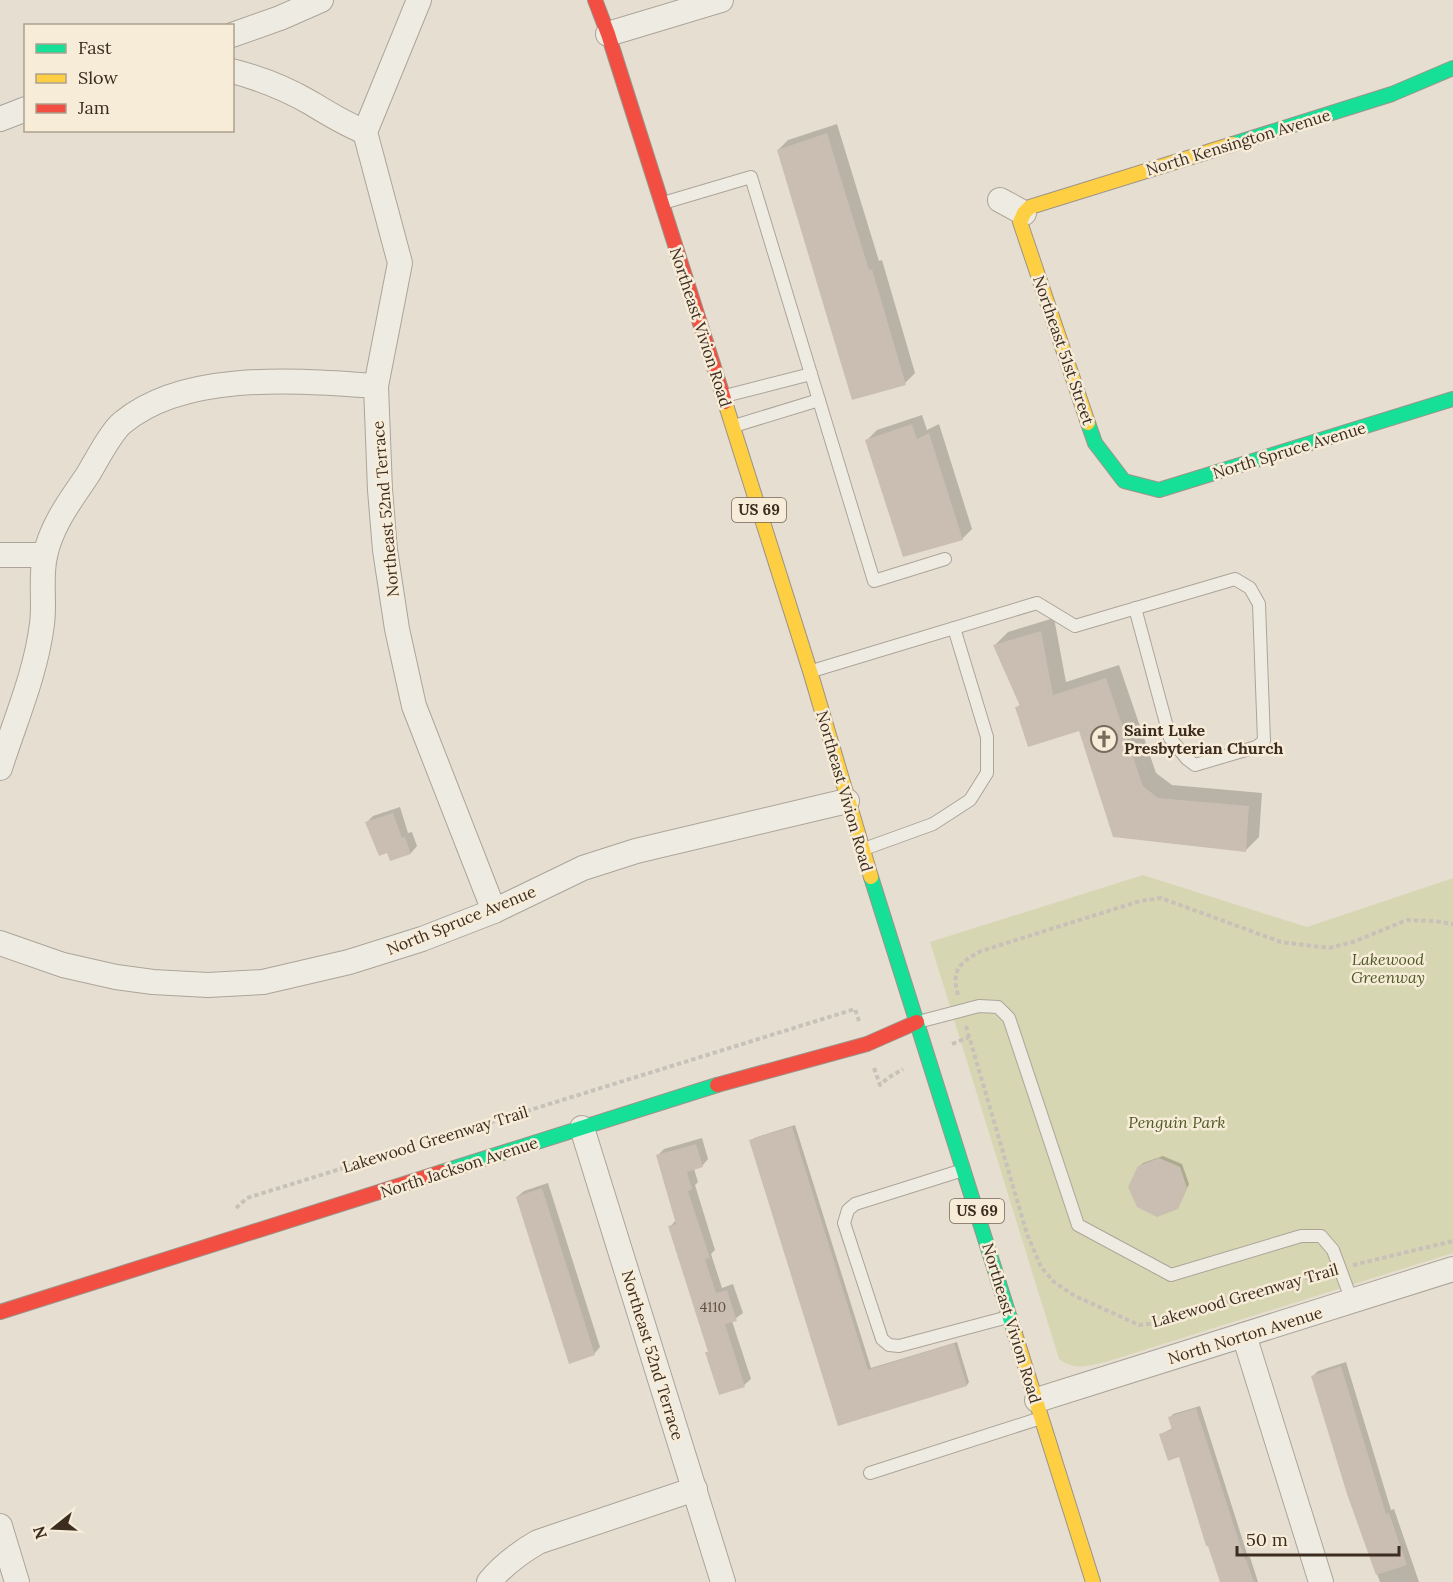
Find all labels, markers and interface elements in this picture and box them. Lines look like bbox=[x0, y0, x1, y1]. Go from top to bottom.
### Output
legend bbox=[24, 24, 234, 132]
text: Fast bbox=[78, 36, 112, 59]
text: Slow bbox=[78, 66, 118, 89]
text: Jam bbox=[77, 96, 110, 119]
street label: North Kensington Avenue bbox=[1143, 104, 1333, 180]
street label: Northeast Vivion Road bbox=[666, 245, 736, 410]
street label: Northeast 51st Street bbox=[1029, 273, 1099, 428]
street label: North Spruce Avenue bbox=[1210, 417, 1368, 483]
street label: Northeast 52nd Terrace bbox=[367, 420, 403, 598]
road number: US 69 bbox=[732, 498, 786, 522]
street label: Northeast Vivion Road bbox=[812, 708, 878, 874]
place label: Saint Luke Presbyterian Church bbox=[1124, 720, 1284, 758]
church icon: Saint Luke Presbyterian Church bbox=[1089, 724, 1119, 754]
street label: North Spruce Avenue bbox=[384, 881, 539, 959]
park label: Lakewood Greenway bbox=[1351, 949, 1425, 987]
street label: Lakewood Greenway Trail bbox=[340, 1101, 530, 1177]
park label: Penguin Park bbox=[1128, 1112, 1226, 1132]
street label: North Jackson Avenue bbox=[378, 1132, 541, 1202]
road number: US 69 bbox=[950, 1199, 1004, 1223]
street label: Northeast Vivion Road bbox=[978, 1240, 1046, 1406]
street label: Lakewood Greenway Trail bbox=[1149, 1259, 1341, 1331]
street label: Northeast 52nd Terrace bbox=[618, 1267, 689, 1443]
house number: 4110 bbox=[700, 1298, 726, 1316]
street label: North Norton Avenue bbox=[1165, 1302, 1325, 1368]
north arrow bbox=[24, 1498, 84, 1558]
scale bar bbox=[1237, 1519, 1399, 1557]
text: N bbox=[28, 1524, 51, 1542]
text: 50 m bbox=[1246, 1528, 1288, 1551]

